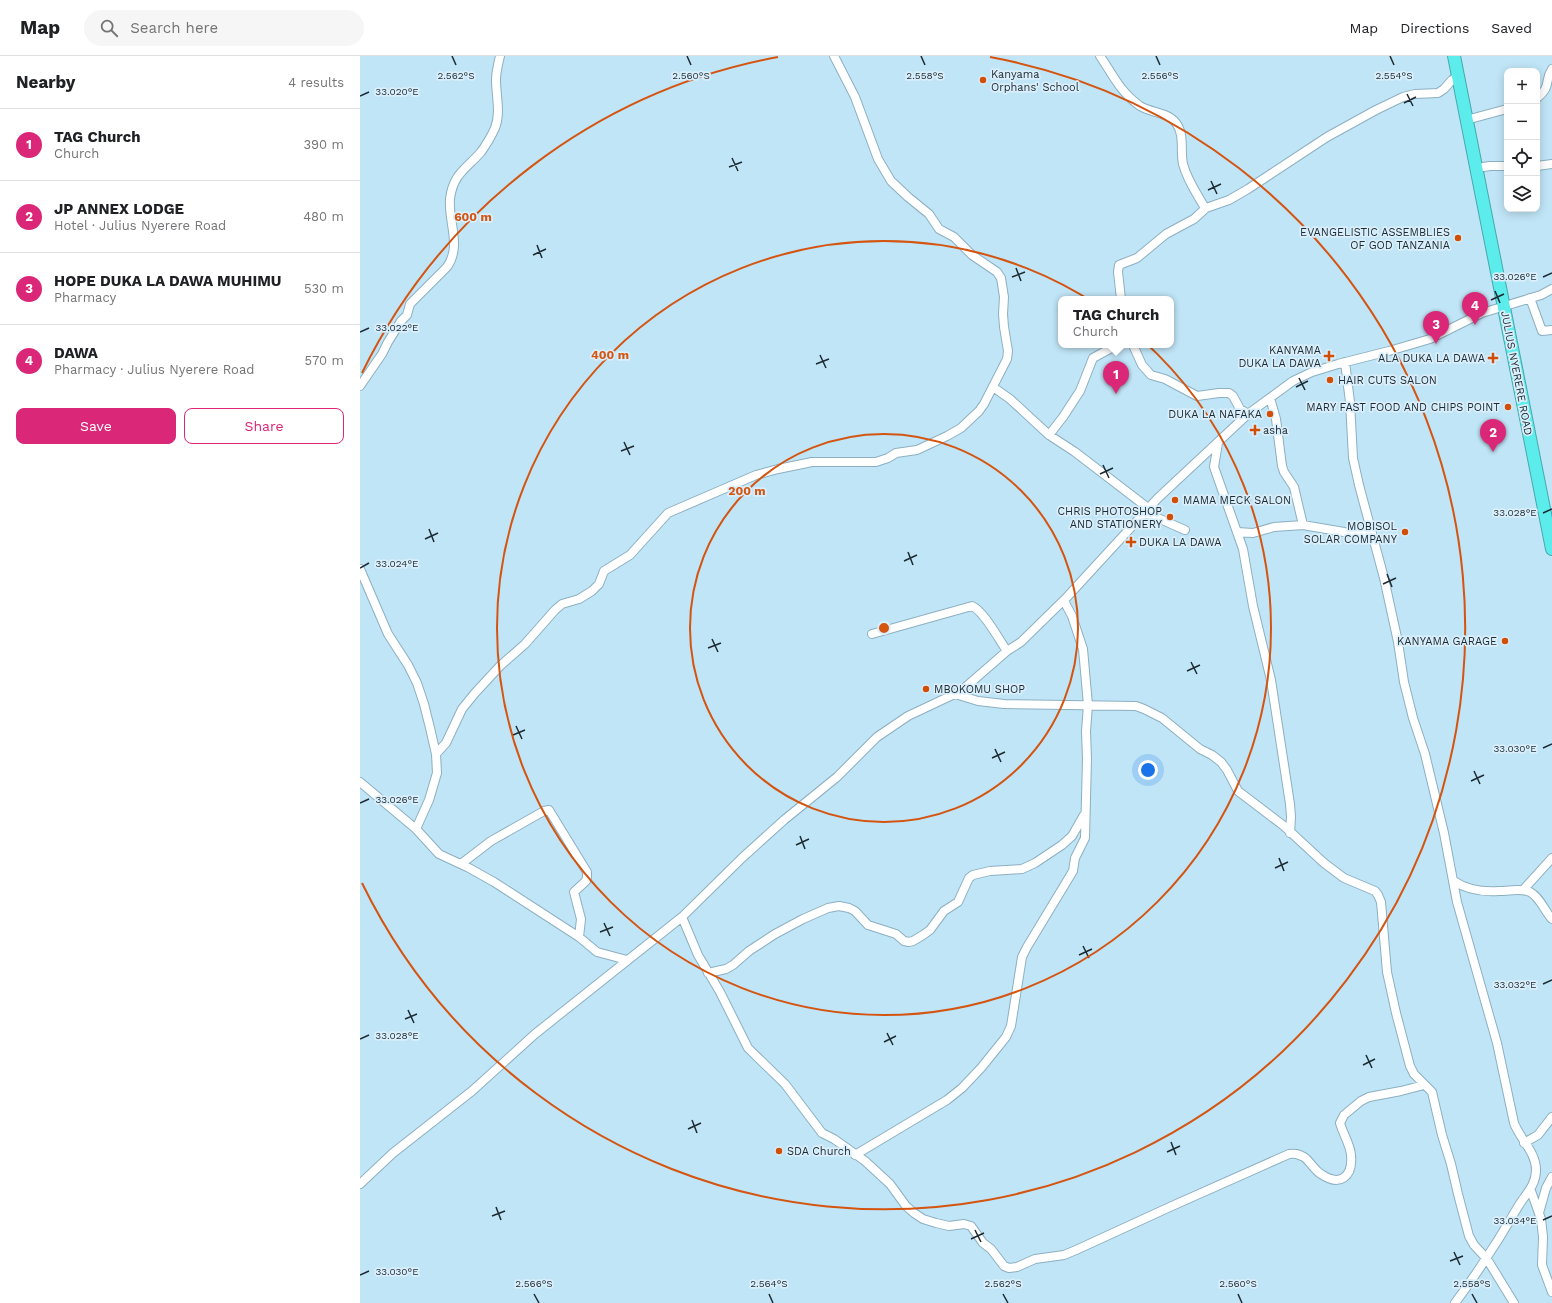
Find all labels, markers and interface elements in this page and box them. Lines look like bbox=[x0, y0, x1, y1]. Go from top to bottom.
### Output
search box bbox=[84, 10, 364, 46]
text: Map bbox=[20, 16, 60, 39]
icon: search bbox=[98, 17, 120, 39]
text: Search here bbox=[130, 19, 218, 37]
text: Map bbox=[1350, 20, 1378, 36]
text: Directions bbox=[1400, 20, 1469, 36]
text: Saved bbox=[1491, 20, 1532, 36]
place label: Kanyama Orphans' School bbox=[991, 68, 1080, 94]
map controls bbox=[1504, 68, 1540, 212]
button: + bbox=[1504, 68, 1540, 104]
text: 2.562°S bbox=[437, 70, 475, 81]
text: 2.560°S bbox=[672, 70, 710, 81]
text: 2.558°S bbox=[906, 70, 944, 81]
text: 2.556°S bbox=[1141, 70, 1179, 81]
text: 2.554°S bbox=[1375, 70, 1413, 81]
text: Nearby bbox=[16, 72, 75, 92]
text: 4 results bbox=[288, 75, 344, 90]
marker: Kanyama Orphans' School bbox=[978, 75, 988, 85]
text: 33.020°E bbox=[375, 86, 419, 97]
button: − bbox=[1504, 104, 1540, 140]
text: TAG Church bbox=[54, 128, 140, 146]
text: 1 bbox=[26, 137, 32, 152]
text: 390 m bbox=[303, 137, 344, 152]
button: locate bbox=[1504, 140, 1540, 176]
text: Church bbox=[54, 146, 99, 161]
button: layers bbox=[1504, 176, 1540, 212]
text: JP ANNEX LODGE bbox=[54, 200, 184, 218]
text: 2 bbox=[25, 209, 33, 224]
text: 480 m bbox=[303, 209, 344, 224]
text: 600 m bbox=[454, 210, 492, 224]
text: Hotel · Julius Nyerere Road bbox=[54, 218, 226, 233]
place label: EVANGELISTIC ASSEMBLIES OF GOD TANZANIA bbox=[1300, 226, 1450, 252]
marker: EVANGELISTIC ASSEMBLIES OF GOD TANZANIA bbox=[1453, 233, 1463, 243]
text: 33.026°E bbox=[1493, 271, 1537, 282]
text: HOPE DUKA LA DAWA MUHIMU bbox=[54, 272, 282, 290]
text: 3 bbox=[25, 281, 33, 296]
text: 530 m bbox=[304, 281, 344, 296]
text: Pharmacy bbox=[54, 290, 116, 305]
pin: 4 bbox=[1462, 292, 1488, 325]
popup bbox=[1058, 296, 1174, 348]
text: TAG Church bbox=[1073, 306, 1159, 324]
street label: JULIUS NYERERE ROAD bbox=[1498, 310, 1535, 436]
pin: 3 bbox=[1423, 311, 1449, 344]
text: 33.022°E bbox=[376, 322, 418, 333]
text: Church bbox=[1073, 324, 1118, 339]
text: DAWA bbox=[54, 344, 98, 362]
place label: KANYAMA DUKA LA DAWA bbox=[1238, 344, 1321, 370]
text: 400 m bbox=[591, 348, 629, 362]
marker: KANYAMA DUKA LA DAWA bbox=[1324, 351, 1334, 361]
place label: ALA DUKA LA DAWA bbox=[1378, 352, 1485, 365]
text: 4 bbox=[25, 353, 33, 368]
text: 570 m bbox=[304, 353, 344, 368]
marker: ALA DUKA LA DAWA bbox=[1488, 353, 1498, 363]
pin: 1 bbox=[1103, 361, 1129, 394]
text: Pharmacy · Julius Nyerere Road bbox=[54, 362, 254, 377]
place label: HAIR CUTS SALON bbox=[1338, 374, 1437, 387]
marker: HAIR CUTS SALON bbox=[1325, 375, 1335, 385]
place label: MARY FAST FOOD AND CHIPS POINT bbox=[1306, 401, 1500, 414]
marker: MARY FAST FOOD AND CHIPS POINT bbox=[1503, 402, 1513, 412]
button: Save bbox=[16, 408, 176, 444]
button: Share bbox=[184, 408, 344, 444]
place label: DUKA LA NAFAKA bbox=[1168, 408, 1262, 421]
marker: DUKA LA NAFAKA bbox=[1265, 409, 1275, 419]
pin: 2 bbox=[1480, 419, 1506, 452]
place label: asha bbox=[1263, 424, 1288, 437]
marker: asha bbox=[1250, 425, 1260, 435]
text: 200 m bbox=[728, 484, 766, 498]
place label: MAMA MECK SALON bbox=[1183, 494, 1291, 507]
marker: MAMA MECK SALON bbox=[1170, 495, 1180, 505]
place label: CHRIS PHOTOSHOP AND STATIONERY bbox=[1058, 505, 1163, 531]
text: 33.028°E bbox=[1493, 507, 1537, 518]
marker: CHRIS PHOTOSHOP AND STATIONERY bbox=[1165, 512, 1175, 522]
place label: MOBISOL SOLAR COMPANY bbox=[1304, 520, 1398, 546]
marker: MOBISOL SOLAR COMPANY bbox=[1400, 527, 1410, 537]
place label: DUKA LA DAWA bbox=[1139, 536, 1222, 549]
marker: DUKA LA DAWA bbox=[1126, 537, 1136, 547]
text: 33.024°E bbox=[376, 558, 418, 569]
centre of rings bbox=[877, 621, 891, 635]
place label: KANYAMA GARAGE bbox=[1397, 635, 1497, 648]
marker: KANYAMA GARAGE bbox=[1500, 636, 1510, 646]
place label: MBOKOMU SHOP bbox=[934, 683, 1025, 696]
marker: MBOKOMU SHOP bbox=[921, 684, 931, 694]
text: 33.030°E bbox=[1493, 743, 1537, 754]
your location bbox=[1138, 760, 1158, 780]
text: 33.026°E bbox=[375, 794, 419, 805]
text: 33.032°E bbox=[1494, 979, 1536, 990]
text: 33.028°E bbox=[375, 1030, 419, 1041]
place label: SDA Church bbox=[787, 1145, 851, 1158]
marker: SDA Church bbox=[774, 1146, 784, 1156]
text: 33.034°E bbox=[1493, 1215, 1537, 1226]
text: 33.030°E bbox=[375, 1266, 419, 1277]
text: 2.566°S bbox=[515, 1278, 553, 1289]
text: 2.564°S bbox=[750, 1278, 788, 1289]
text: 2.562°S bbox=[984, 1278, 1022, 1289]
text: 2.560°S bbox=[1219, 1278, 1257, 1289]
text: 2.558°S bbox=[1453, 1278, 1491, 1289]

